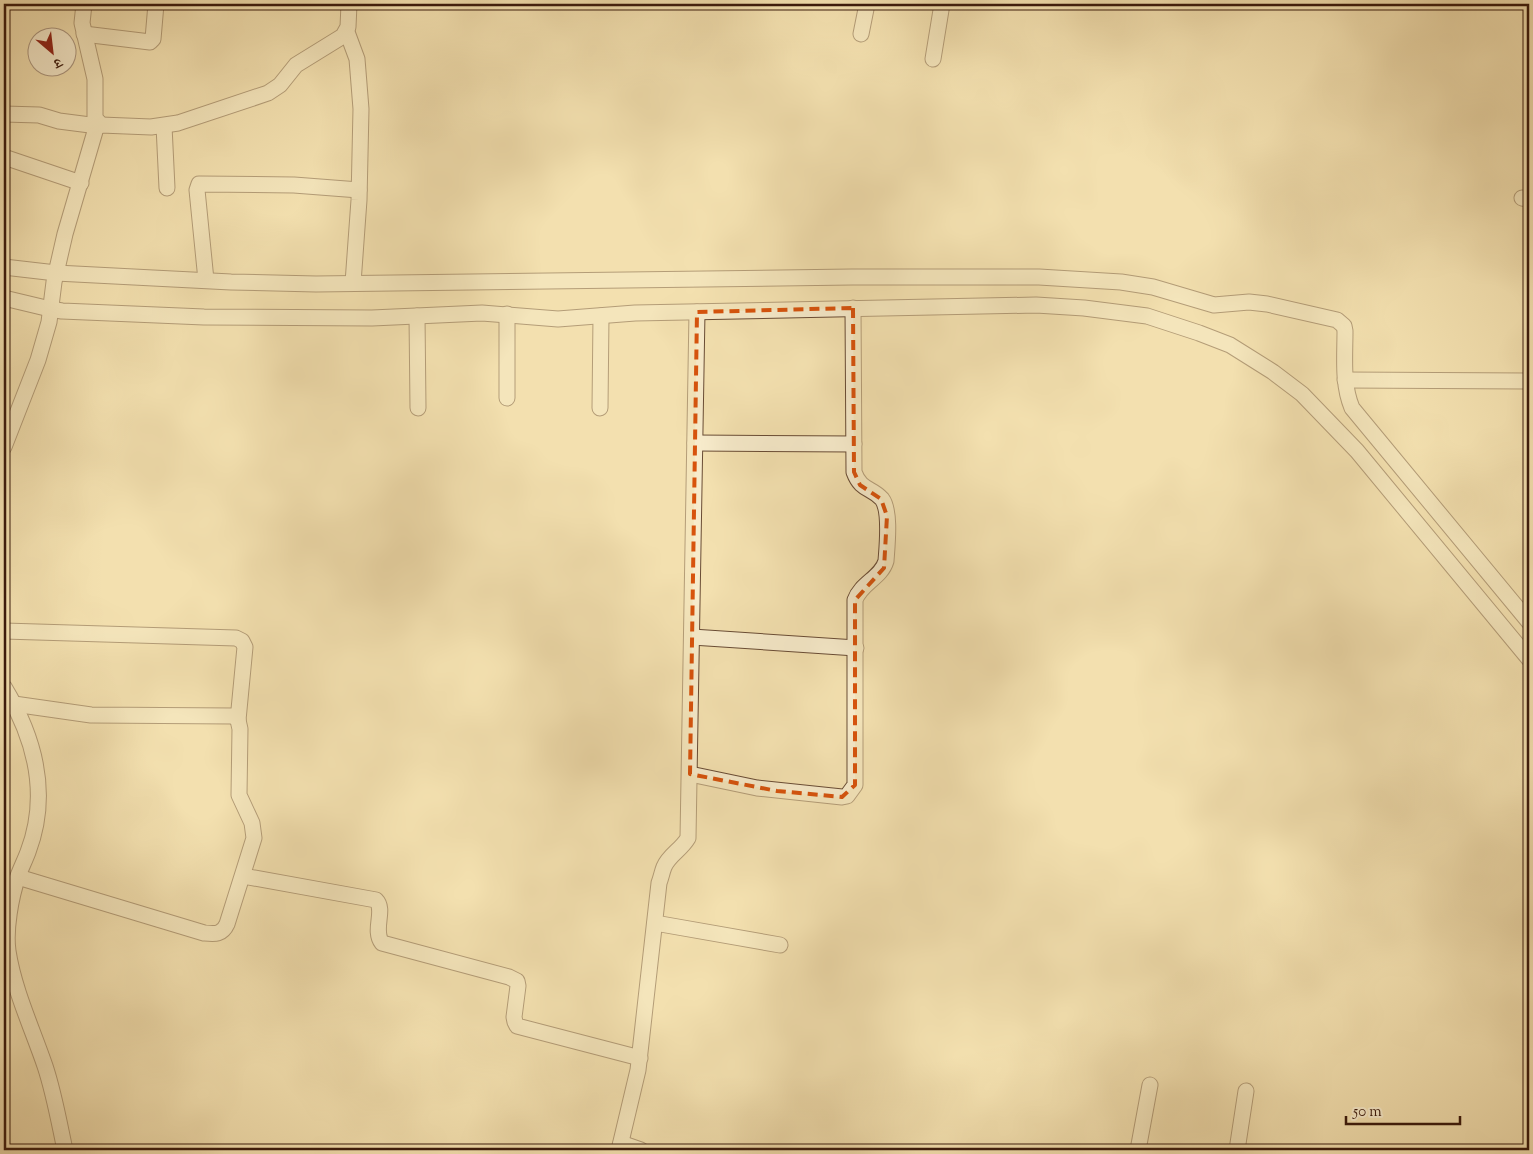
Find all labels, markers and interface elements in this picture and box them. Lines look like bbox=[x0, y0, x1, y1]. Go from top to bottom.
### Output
north arrow bbox=[28, 28, 78, 78]
text: उ bbox=[49, 51, 66, 73]
scale bar bbox=[1346, 1094, 1459, 1126]
text: 50 m bbox=[1352, 1102, 1382, 1123]

